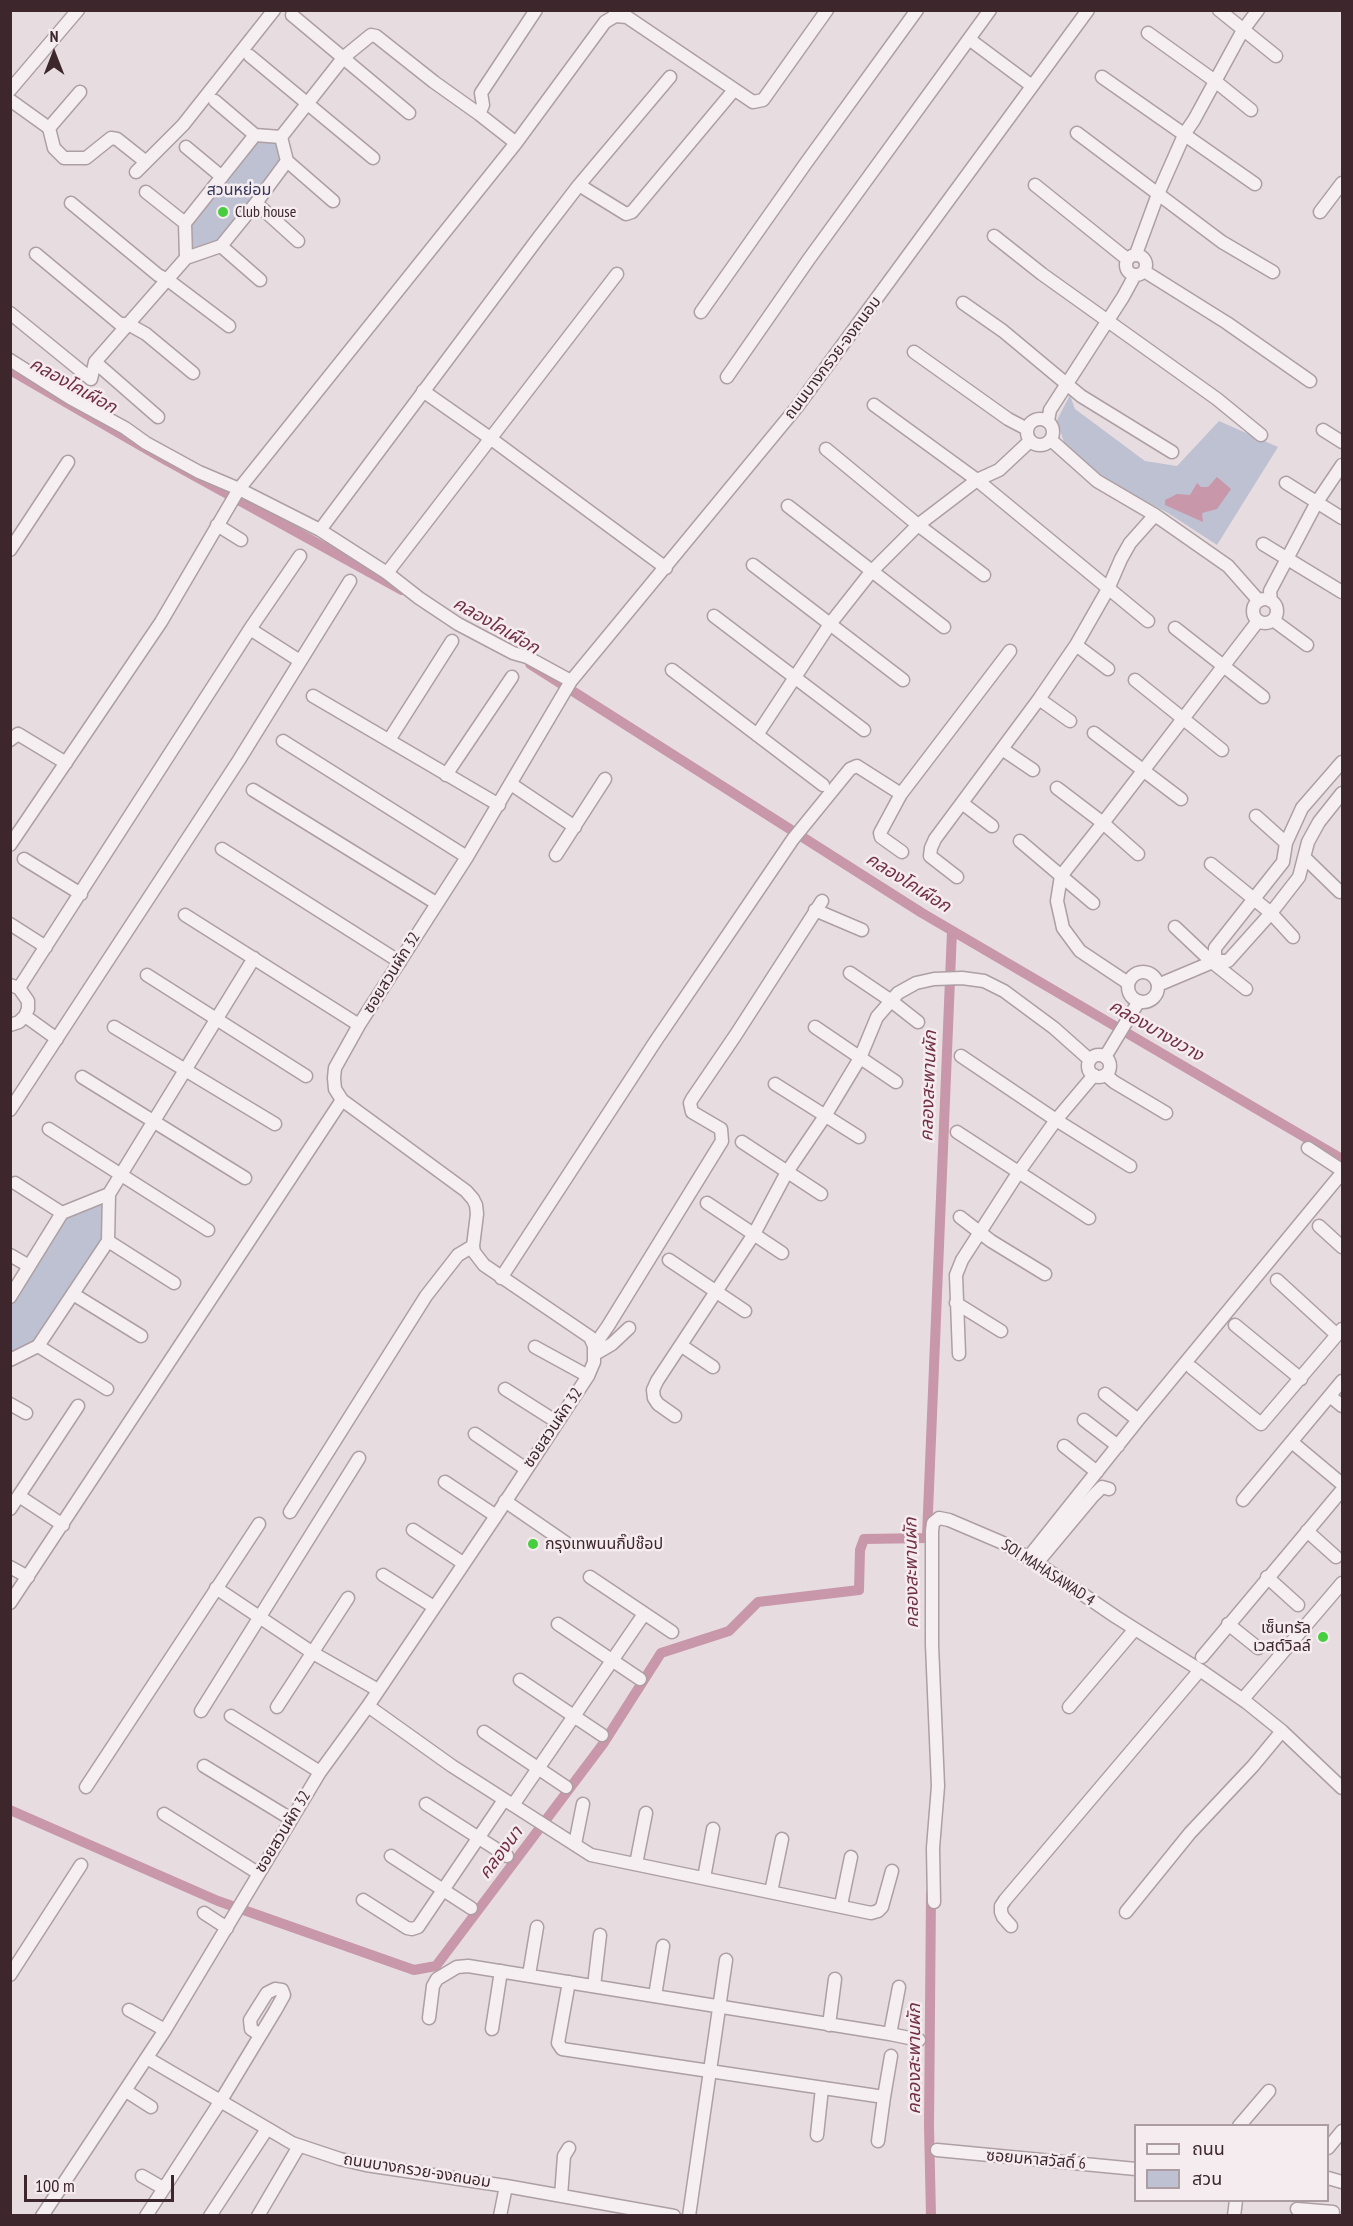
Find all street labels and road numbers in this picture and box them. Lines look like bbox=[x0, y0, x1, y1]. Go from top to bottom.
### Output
street label: ถนนบางกรวย-จงถนอม bbox=[781, 293, 885, 423]
street label: ซอยสวนผัก 32 bbox=[359, 929, 425, 1017]
street label: ซอยสวนผัก 32 bbox=[519, 1384, 587, 1472]
street label: SOI MAHASAWAD 4 bbox=[998, 1536, 1098, 1610]
street label: ซอยสวนผัก 32 bbox=[251, 1788, 315, 1876]
street label: ซอยมหาสวัสดิ์ 6 bbox=[985, 2146, 1087, 2174]
street label: ถนนบางกรวย-จงถนอม bbox=[342, 2150, 492, 2192]

